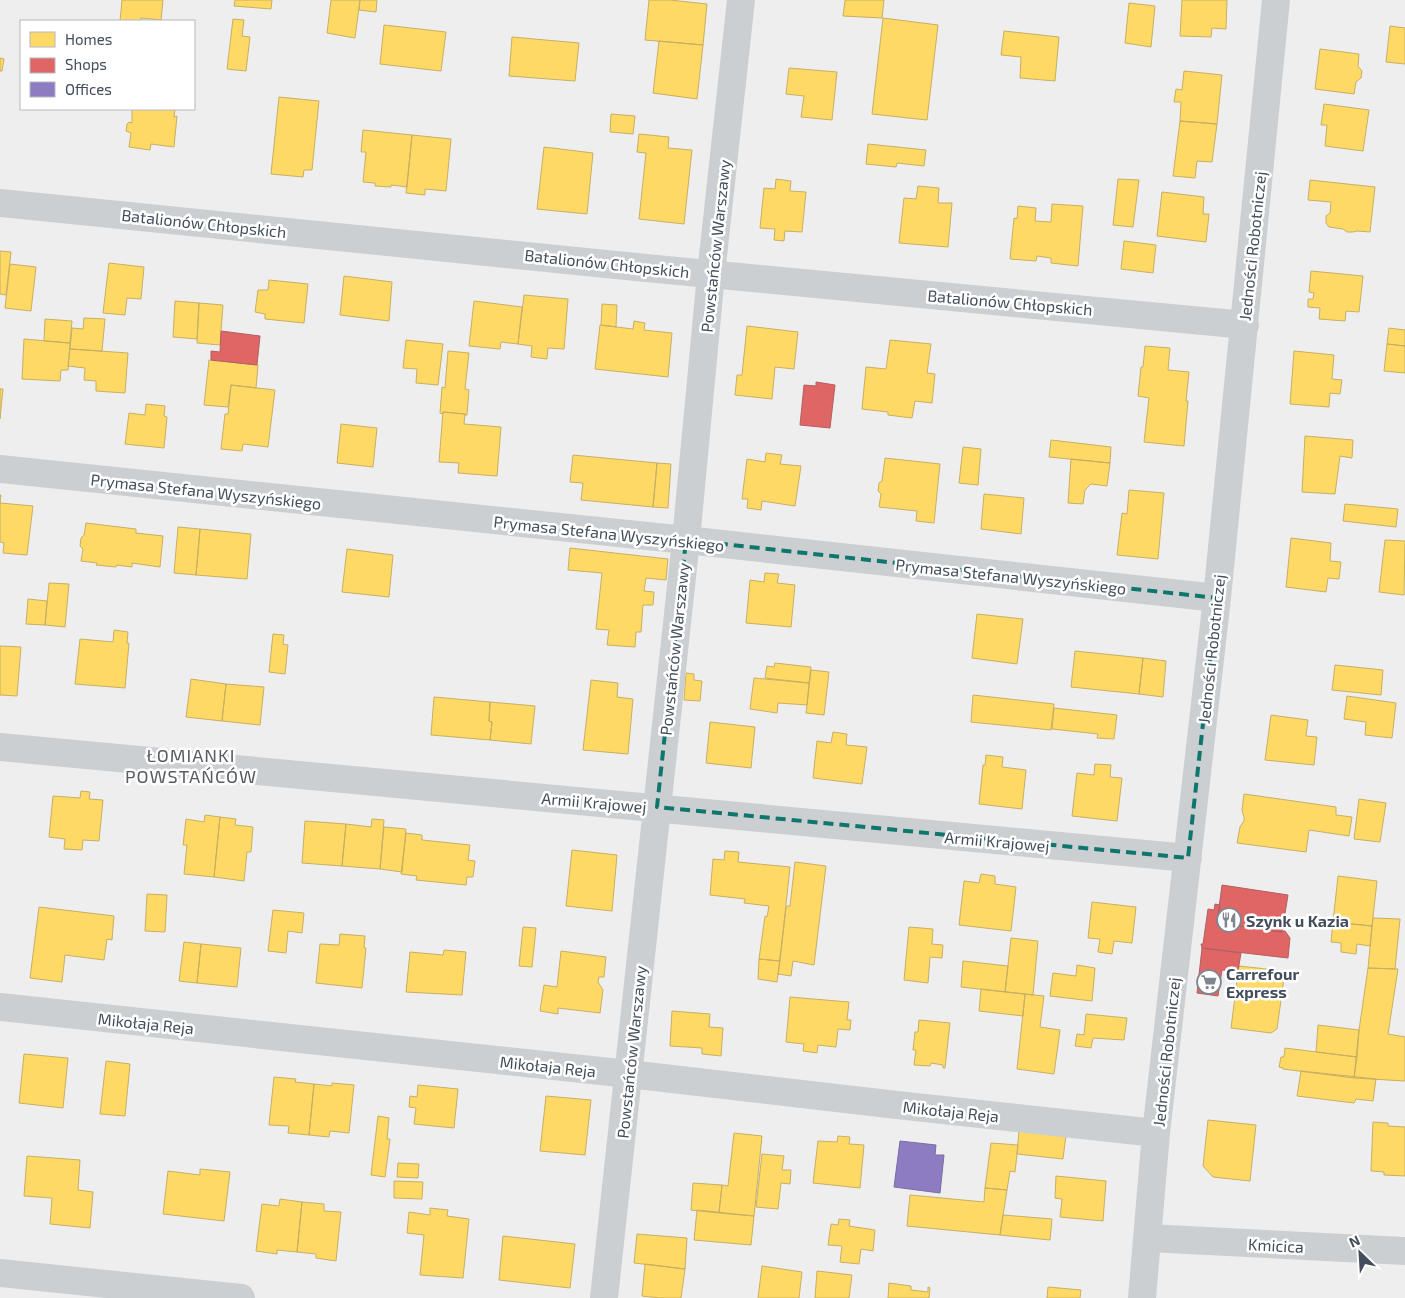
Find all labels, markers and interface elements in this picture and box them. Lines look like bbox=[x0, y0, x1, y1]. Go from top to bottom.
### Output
legend bbox=[20, 20, 195, 110]
text: Homes bbox=[65, 30, 112, 48]
text: Shops bbox=[65, 55, 107, 73]
text: Offices bbox=[65, 80, 112, 98]
street label: Powstańców Warszawy bbox=[696, 158, 734, 333]
street label: Jedności Robotniczej bbox=[1235, 170, 1270, 322]
street label: Batalionów Chłopskich bbox=[121, 205, 287, 241]
street label: Batalionów Chłopskich bbox=[524, 245, 690, 281]
street label: Batalionów Chłopskich bbox=[927, 285, 1093, 319]
street label: Prymasa Stefana Wyszyńskiego bbox=[90, 469, 322, 513]
street label: Prymasa Stefana Wyszyńskiego bbox=[493, 511, 725, 555]
street label: Prymasa Stefana Wyszyńskiego bbox=[895, 554, 1127, 598]
street label: Powstańców Warszawy bbox=[655, 561, 693, 736]
street label: Jedności Robotniczej bbox=[1194, 573, 1229, 725]
district label: ŁOMIANKI POWSTAŃCÓW bbox=[125, 744, 257, 787]
street label: Armii Krajowej bbox=[541, 788, 647, 817]
street label: Armii Krajowej bbox=[944, 827, 1050, 856]
restaurant icon: Szynk u Kazia bbox=[1216, 907, 1242, 933]
place label: Szynk u Kazia bbox=[1246, 911, 1349, 931]
street label: Powstańców Warszawy bbox=[612, 964, 650, 1139]
place label: Carrefour Express bbox=[1226, 964, 1299, 1001]
supermarket icon: Carrefour Express bbox=[1196, 969, 1222, 995]
street label: Jedności Robotniczej bbox=[1149, 976, 1184, 1128]
street label: Mikołaja Reja bbox=[97, 1009, 195, 1038]
street label: Mikołaja Reja bbox=[499, 1052, 597, 1081]
street label: Mikołaja Reja bbox=[902, 1097, 1000, 1126]
north arrow bbox=[1335, 1228, 1385, 1278]
text: N bbox=[1346, 1231, 1362, 1251]
street label: Kmicica bbox=[1248, 1234, 1304, 1256]

